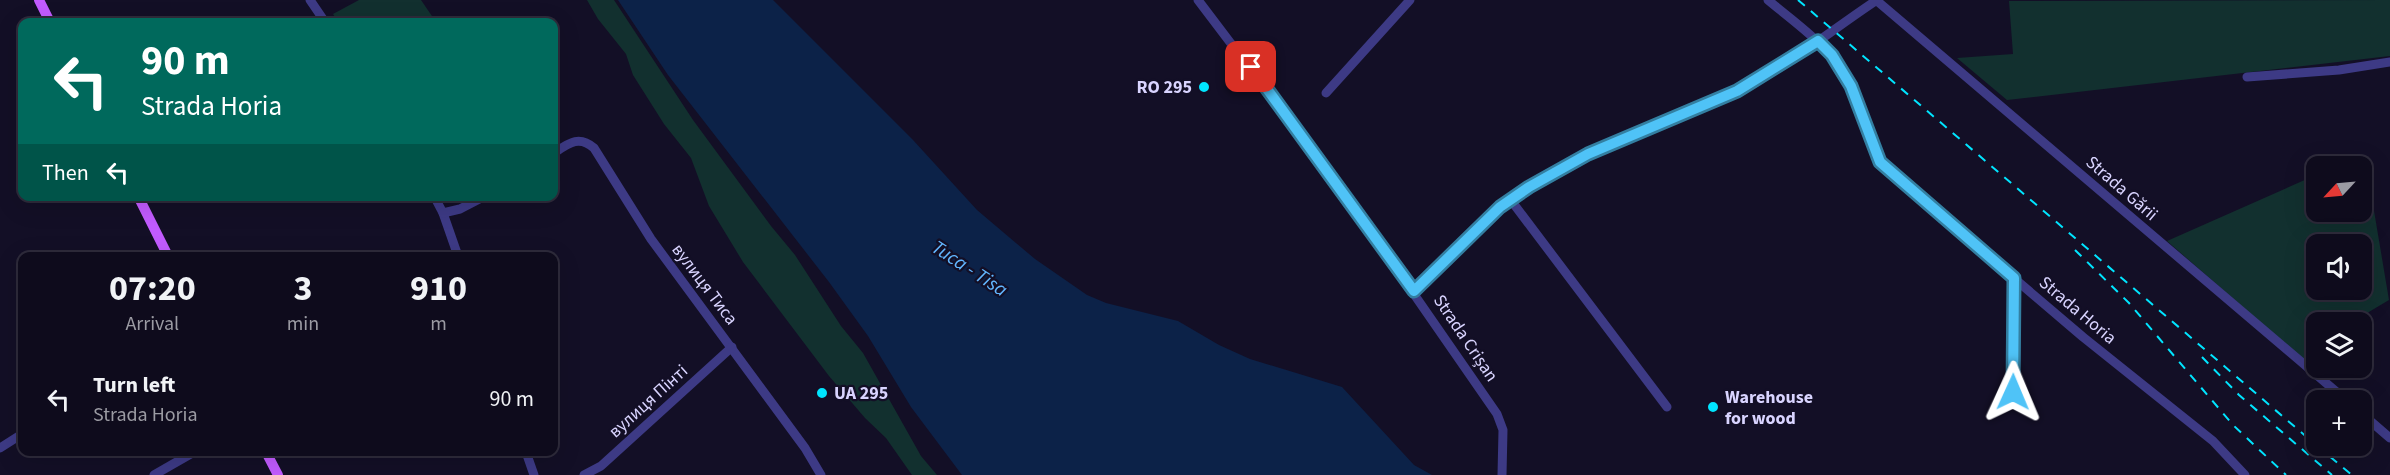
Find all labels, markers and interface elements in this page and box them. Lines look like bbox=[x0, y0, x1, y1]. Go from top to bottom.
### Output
text: 90 m bbox=[141, 31, 230, 91]
pin bbox=[1225, 41, 1276, 92]
icon: left bbox=[42, 42, 120, 120]
icon: arrive bbox=[1234, 50, 1267, 83]
place label: RO 295 bbox=[1137, 75, 1192, 100]
marker: RO 295 bbox=[1197, 80, 1211, 94]
text: Strada Horia bbox=[141, 87, 282, 126]
street label: Strada Gării bbox=[2080, 150, 2163, 227]
icon: left bbox=[101, 156, 134, 189]
north arrow bbox=[2306, 156, 2372, 222]
map controls bbox=[2306, 156, 2372, 456]
text: Then bbox=[42, 157, 89, 189]
water label: Тиса - Tisa bbox=[926, 234, 1013, 304]
button: sound bbox=[2306, 234, 2372, 300]
street label: вулиця Тиса bbox=[666, 238, 743, 330]
text: 07:20 bbox=[109, 263, 196, 314]
text: 3 bbox=[293, 263, 312, 314]
text: 910 bbox=[410, 263, 467, 314]
street label: Strada Horia bbox=[2034, 271, 2122, 350]
street label: Strada Crișan bbox=[1427, 290, 1504, 387]
text: Arrival bbox=[125, 310, 179, 338]
text: min bbox=[287, 310, 319, 338]
text: m bbox=[430, 310, 447, 338]
button: layers bbox=[2306, 312, 2372, 378]
street label: вулиця Пінті bbox=[603, 359, 693, 444]
position arrow bbox=[1981, 360, 2045, 424]
text: Turn left bbox=[93, 369, 175, 401]
place label: UA 295 bbox=[834, 381, 888, 406]
icon: left bbox=[42, 383, 75, 416]
text: 90 m bbox=[489, 383, 534, 415]
place label: Warehouse for wood bbox=[1725, 385, 1813, 431]
marker: UA 295 bbox=[815, 386, 829, 400]
button: + bbox=[2306, 390, 2372, 456]
marker: Warehouse for wood bbox=[1706, 400, 1720, 414]
text: Strada Horia bbox=[93, 401, 198, 429]

